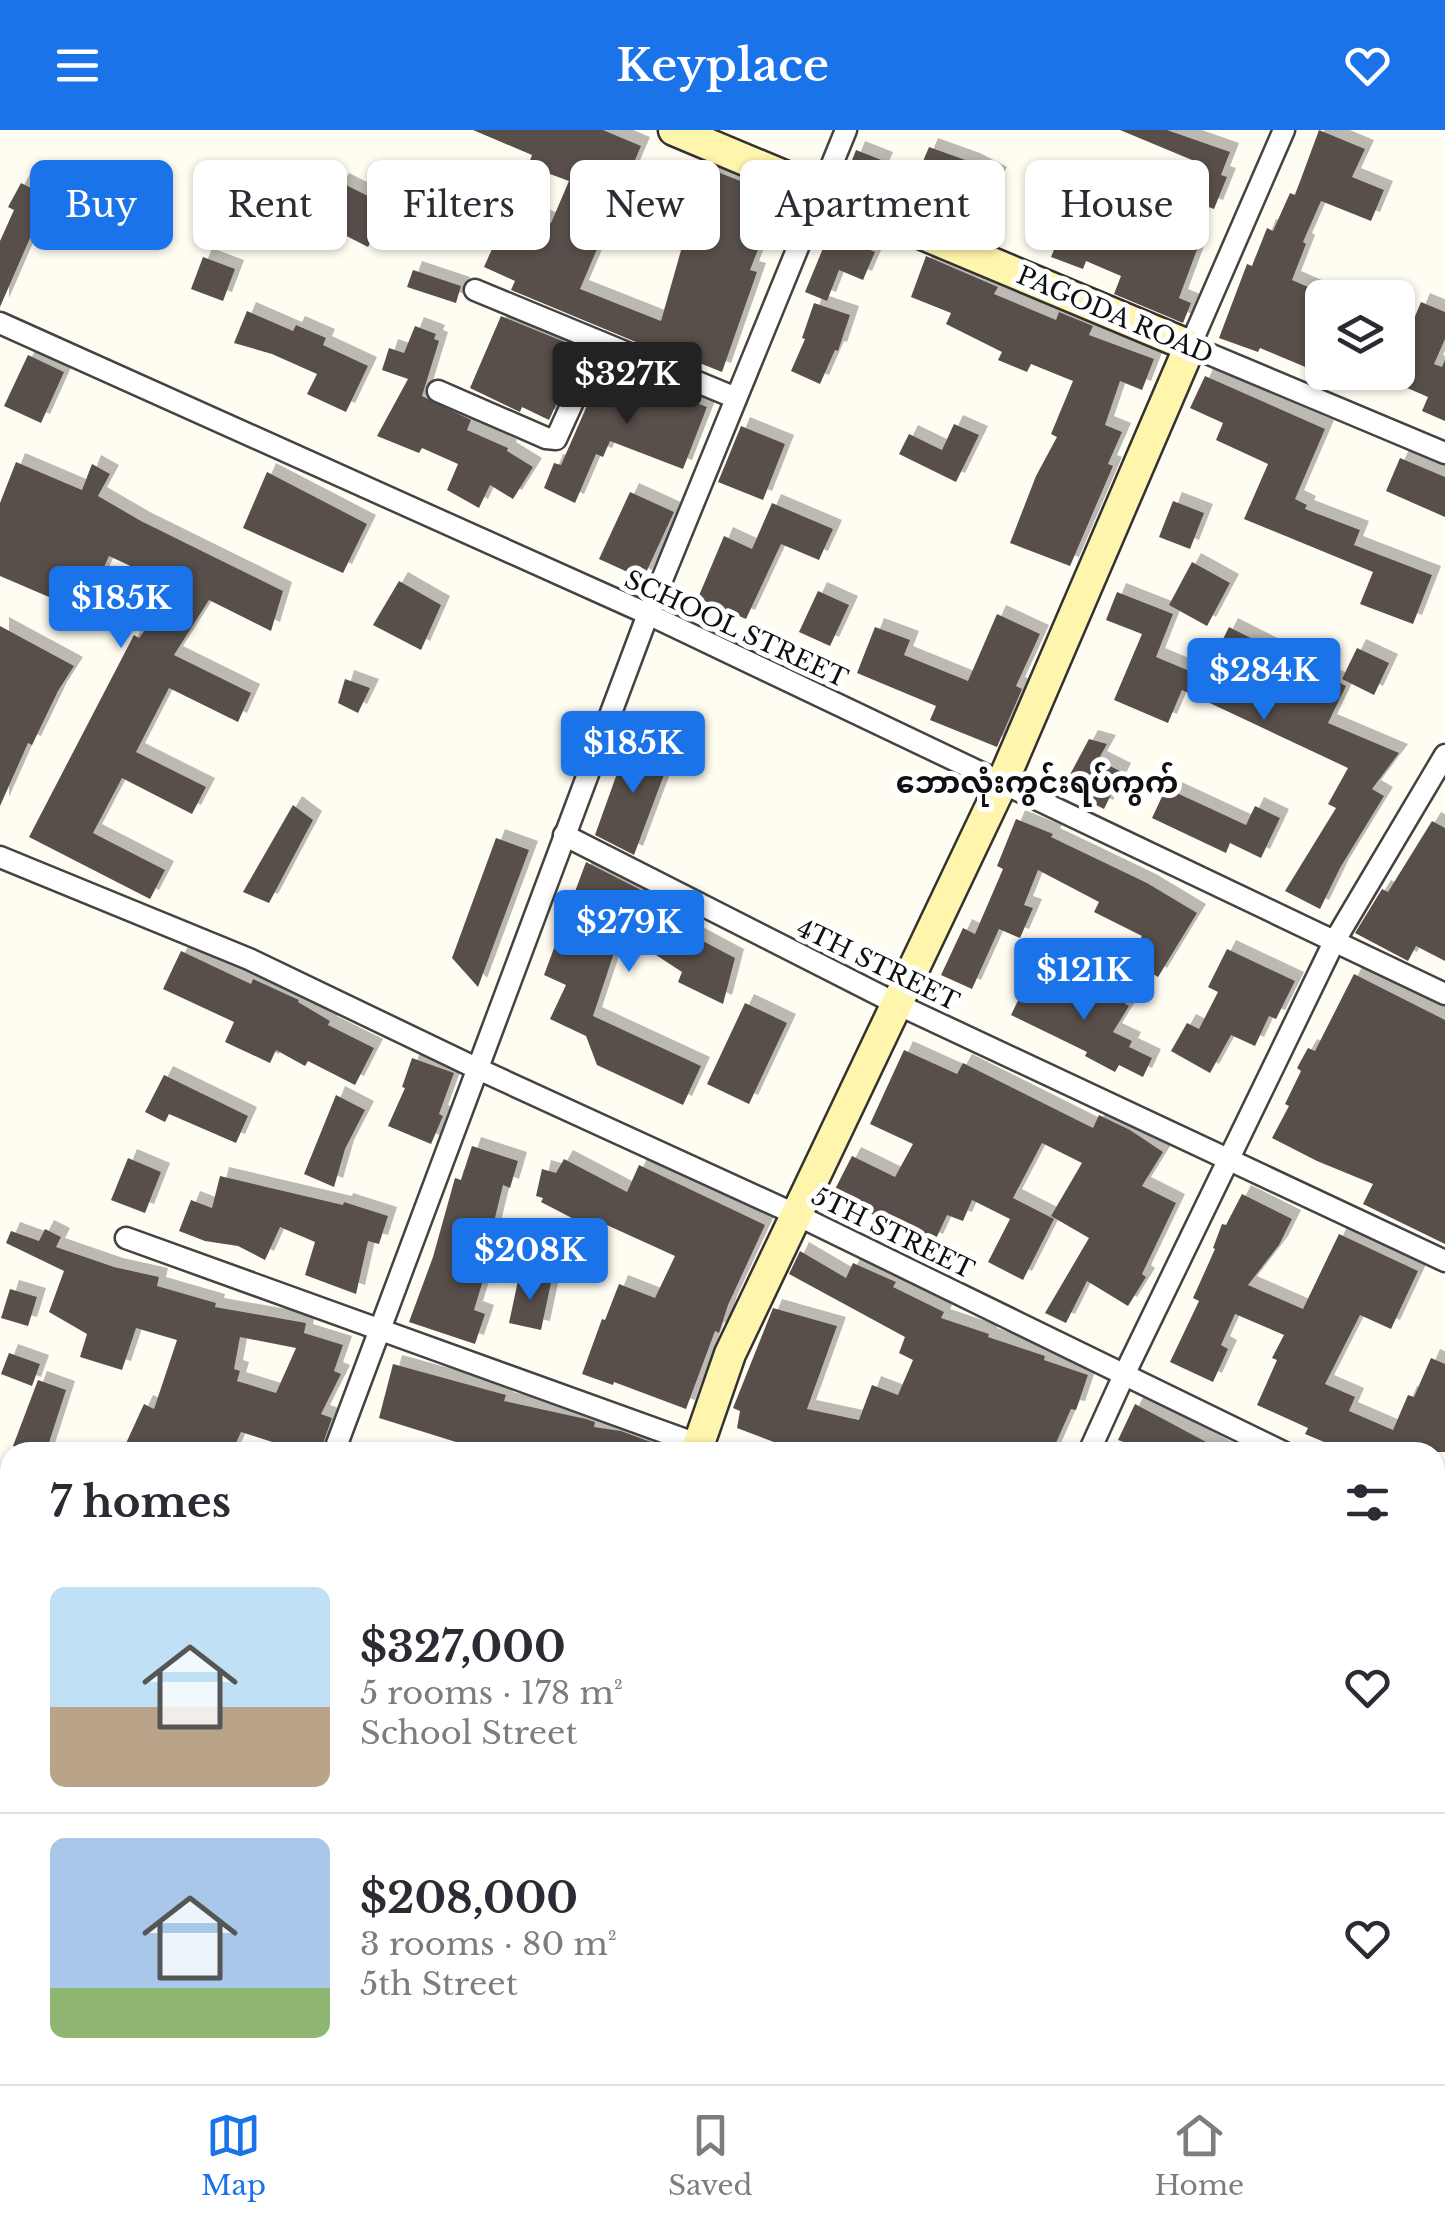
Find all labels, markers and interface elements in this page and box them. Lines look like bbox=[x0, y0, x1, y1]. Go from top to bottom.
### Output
text: Keyplace bbox=[616, 37, 829, 93]
icon: menu bbox=[50, 38, 105, 93]
icon: heart bbox=[1340, 38, 1395, 93]
chip: Buy bbox=[30, 160, 173, 250]
chip: Rent bbox=[193, 160, 347, 250]
chip: Filters bbox=[367, 160, 550, 250]
chip: New bbox=[570, 160, 720, 250]
chip: Apartment bbox=[740, 160, 1005, 250]
chip: House bbox=[1025, 160, 1209, 250]
street label: PAGODA ROAD bbox=[1012, 260, 1218, 370]
map controls bbox=[1305, 280, 1415, 390]
button: layers bbox=[1305, 280, 1415, 390]
pin: $327K bbox=[557, 342, 697, 427]
text: $327K bbox=[575, 354, 679, 394]
street label: SCHOOL STREET bbox=[619, 564, 853, 694]
pin: $185K bbox=[51, 566, 191, 651]
text: $185K bbox=[71, 578, 171, 618]
pin: $284K bbox=[1194, 638, 1334, 723]
text: $284K bbox=[1209, 650, 1319, 690]
pin: $185K bbox=[563, 711, 703, 796]
text: $185K bbox=[583, 723, 683, 763]
district label: ဘောလုံးကွင်းရပ်ကွက် bbox=[896, 762, 1178, 807]
pin: $279K bbox=[559, 890, 699, 975]
text: $279K bbox=[576, 902, 682, 942]
street label: 4TH STREET bbox=[792, 912, 964, 1018]
pin: $121K bbox=[1014, 938, 1154, 1023]
text: $121K bbox=[1036, 950, 1132, 990]
street label: 5TH STREET bbox=[807, 1180, 979, 1286]
pin: $208K bbox=[460, 1218, 600, 1303]
text: $208K bbox=[474, 1230, 586, 1270]
icon: filters bbox=[1340, 1475, 1395, 1530]
text: 7 homes bbox=[50, 1476, 231, 1528]
text: $327,000 bbox=[360, 1621, 566, 1673]
icon: home bbox=[130, 1627, 250, 1747]
icon: heart bbox=[1340, 1660, 1395, 1715]
text: 5 rooms · 178 m² bbox=[360, 1673, 623, 1713]
text: School Street bbox=[360, 1713, 578, 1753]
text: $208,000 bbox=[360, 1872, 578, 1924]
icon: home bbox=[130, 1878, 250, 1998]
icon: heart bbox=[1340, 1911, 1395, 1966]
text: 3 rooms · 80 m² bbox=[360, 1924, 617, 1964]
text: 5th Street bbox=[360, 1964, 518, 2004]
tab: Map bbox=[201, 2108, 266, 2203]
tab: Saved bbox=[668, 2108, 752, 2203]
tab: Home bbox=[1154, 2108, 1244, 2203]

